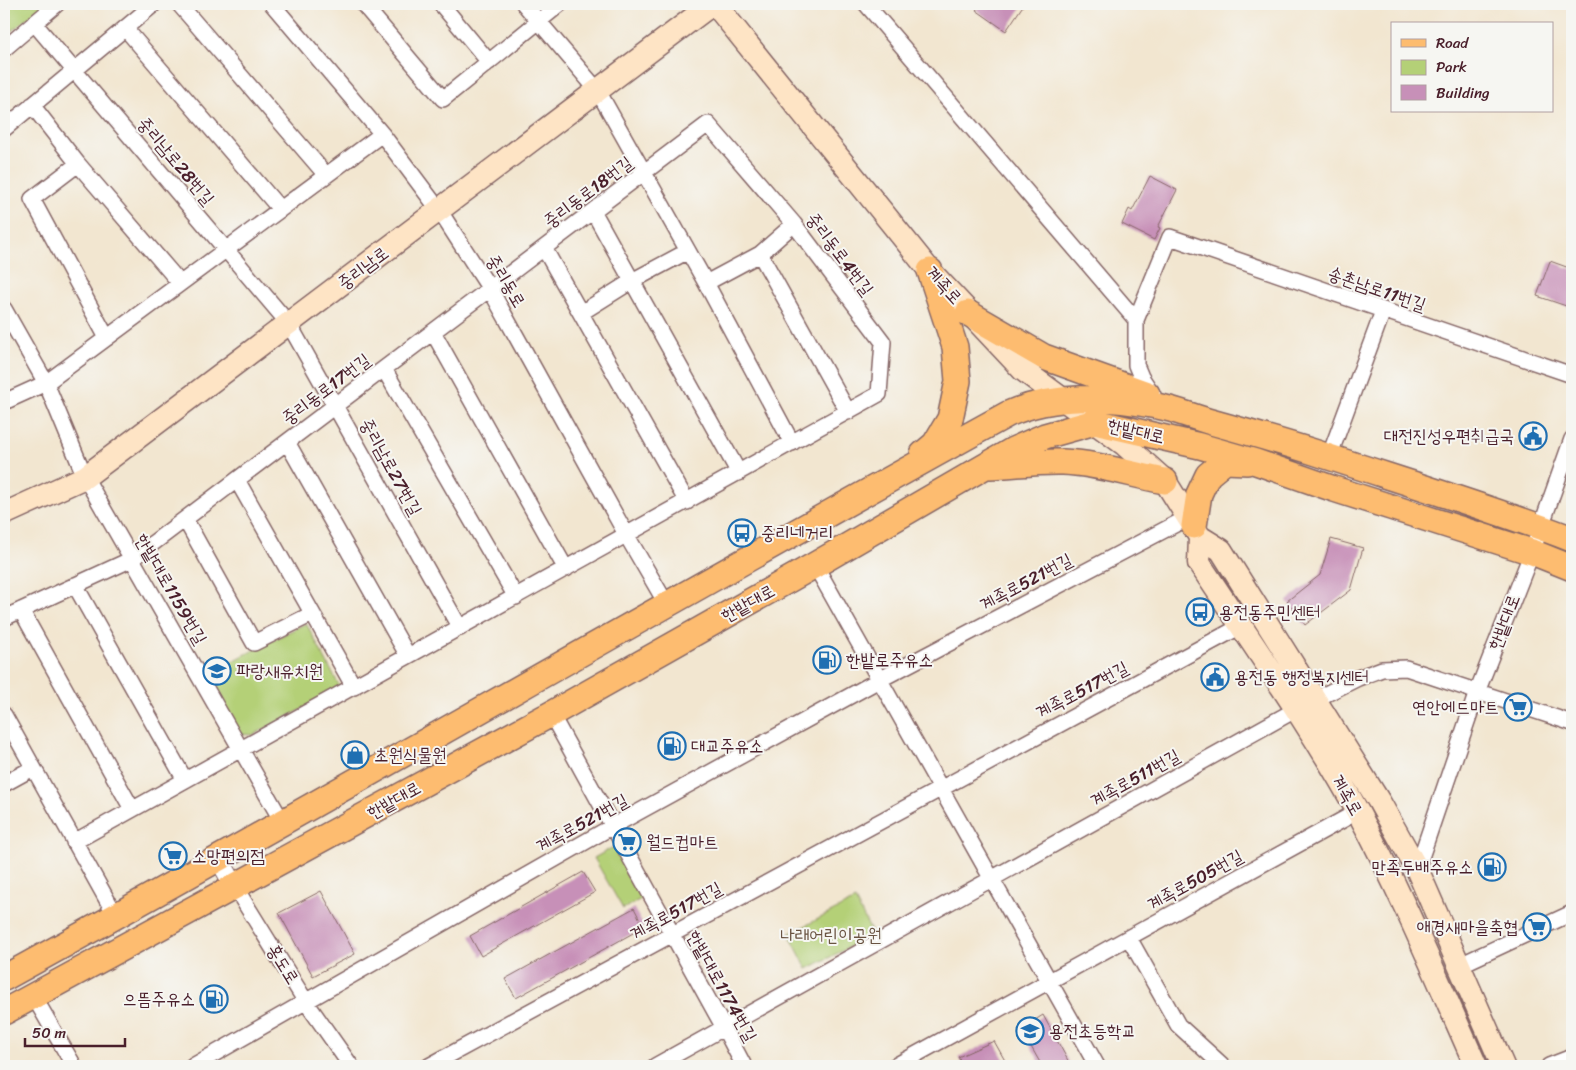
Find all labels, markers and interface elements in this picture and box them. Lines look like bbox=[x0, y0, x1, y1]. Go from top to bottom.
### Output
legend bbox=[1391, 22, 1554, 112]
text: Road bbox=[1436, 30, 1469, 56]
text: Park bbox=[1436, 54, 1467, 80]
text: Building bbox=[1436, 80, 1490, 106]
street label: 중리남로28번길 bbox=[129, 109, 223, 213]
street label: 중리동로18번길 bbox=[536, 147, 640, 237]
street label: 중리동로4번길 bbox=[798, 205, 883, 303]
street label: 중리남로 bbox=[330, 238, 396, 298]
street label: 중리동로 bbox=[477, 248, 535, 314]
street label: 송촌남로11번길 bbox=[1323, 257, 1431, 321]
street label: 계족로 bbox=[918, 258, 970, 312]
street label: 중리동로17번길 bbox=[274, 344, 378, 433]
street label: 한밭대로 bbox=[1104, 409, 1168, 453]
street label: 중리남로27번길 bbox=[351, 412, 431, 522]
place label: 대전진성우편취급국 bbox=[1384, 420, 1514, 452]
public building icon: 대전진성우편취급국 bbox=[1518, 421, 1548, 451]
place label: 중리네거리 bbox=[761, 517, 833, 549]
bus stop icon: 중리네거리 bbox=[727, 518, 757, 548]
street label: 한밭대로1159번길 bbox=[126, 527, 216, 651]
street label: 계족로521번길 bbox=[974, 544, 1079, 620]
street label: 한밭대로 bbox=[715, 575, 781, 631]
street label: 한밭대로 bbox=[1479, 589, 1529, 655]
place label: 용전동주민센터 bbox=[1219, 596, 1320, 628]
bus stop icon: 용전동주민센터 bbox=[1185, 597, 1215, 627]
place label: 한밭로주유소 bbox=[846, 644, 933, 676]
fuel station icon: 한밭로주유소 bbox=[812, 645, 842, 675]
street label: 계족로517번길 bbox=[1030, 652, 1135, 728]
place label: 파랑새유치원 bbox=[236, 655, 323, 687]
school or university icon: 파랑새유치원 bbox=[202, 656, 232, 686]
place label: 용전동 행정복지센터 bbox=[1234, 661, 1369, 693]
public building icon: 용전동 행정복지센터 bbox=[1200, 662, 1230, 692]
place label: 연안에드마트 bbox=[1412, 691, 1499, 723]
supermarket icon: 연안에드마트 bbox=[1503, 692, 1533, 722]
place label: 대교주유소 bbox=[691, 730, 763, 762]
fuel station icon: 대교주유소 bbox=[657, 731, 687, 761]
place label: 초원식물원 bbox=[374, 739, 446, 771]
shop icon: 초원식물원 bbox=[340, 740, 370, 770]
street label: 계족로511번길 bbox=[1084, 740, 1186, 816]
street label: 계족로 bbox=[1322, 768, 1372, 822]
street label: 한밭대로 bbox=[361, 772, 427, 828]
street label: 계족로521번길 bbox=[530, 784, 635, 862]
place label: 월드컵마트 bbox=[646, 826, 718, 858]
supermarket icon: 월드컵마트 bbox=[612, 827, 642, 857]
place label: 소망편의점 bbox=[192, 840, 265, 872]
street label: 계족로505번길 bbox=[1141, 840, 1249, 920]
supermarket icon: 소망편의점 bbox=[158, 841, 188, 871]
place label: 만족두배주유소 bbox=[1372, 851, 1473, 883]
fuel station icon: 만족두배주유소 bbox=[1477, 852, 1507, 882]
street label: 계족로517번길 bbox=[624, 872, 729, 950]
place label: 애경새마을축협 bbox=[1417, 911, 1518, 943]
supermarket icon: 애경새마을축협 bbox=[1522, 912, 1552, 942]
park label: 나래어린이공원 bbox=[780, 919, 882, 951]
street label: 한밭대로1174번길 bbox=[678, 924, 766, 1048]
street label: 홍도로 bbox=[258, 937, 308, 991]
place label: 으뜸주유소 bbox=[123, 983, 195, 1015]
fuel station icon: 으뜸주유소 bbox=[199, 984, 229, 1014]
scale bar bbox=[25, 1015, 125, 1047]
place label: 용전초등학교 bbox=[1049, 1015, 1136, 1047]
school or university icon: 용전초등학교 bbox=[1015, 1016, 1045, 1046]
text: 50 m bbox=[32, 1020, 67, 1046]

